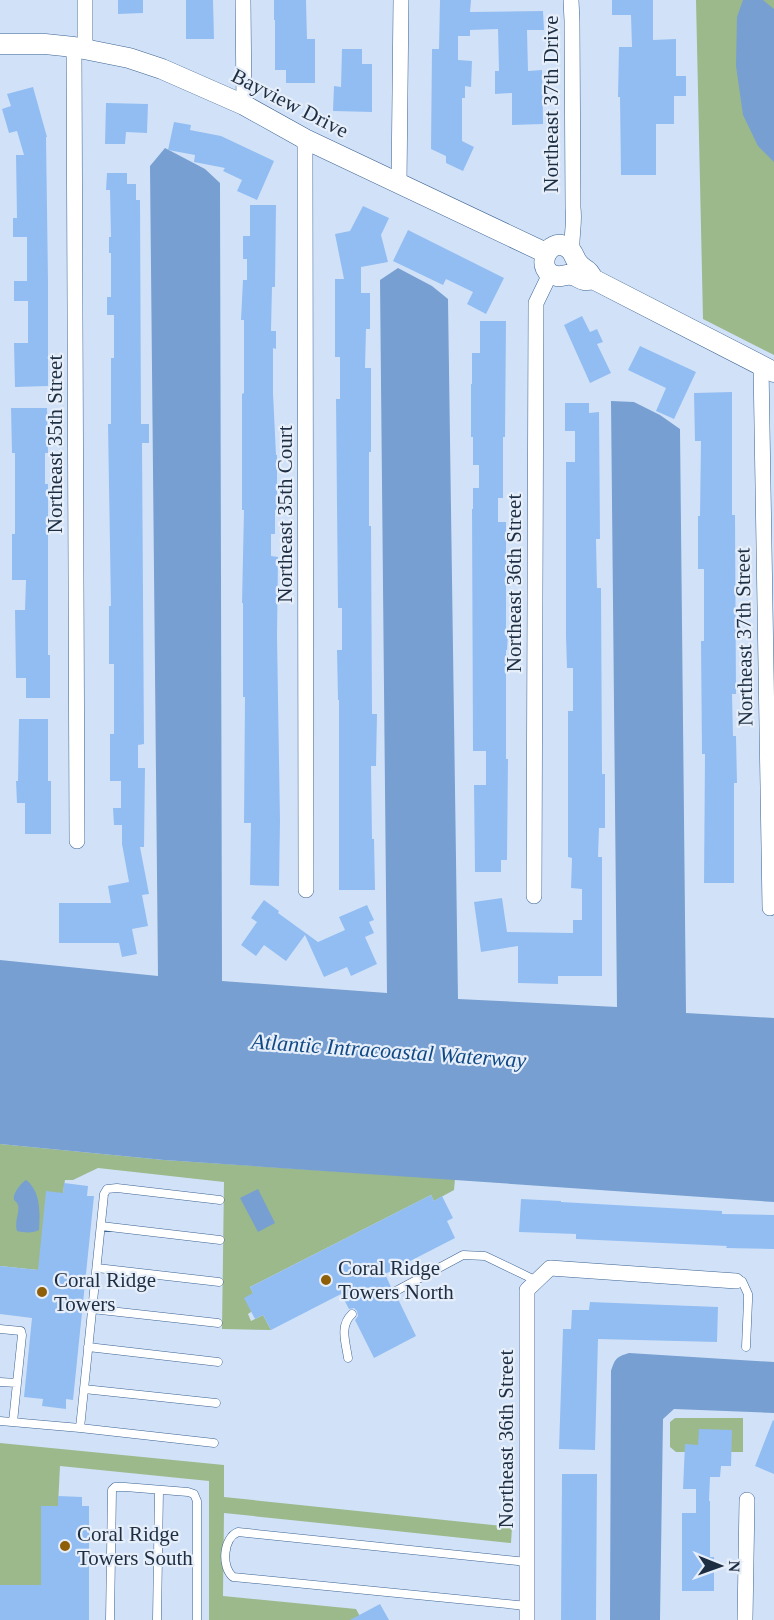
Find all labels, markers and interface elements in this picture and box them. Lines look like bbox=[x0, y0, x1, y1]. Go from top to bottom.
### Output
street label: Northeast 37th Drive bbox=[539, 15, 563, 193]
street label: Bayview Drive bbox=[228, 63, 352, 143]
street label: Northeast 35th Street bbox=[43, 355, 67, 533]
street label: Northeast 35th Court bbox=[273, 425, 297, 603]
street label: Northeast 36th Street bbox=[502, 494, 526, 672]
street label: Northeast 37th Street bbox=[730, 547, 758, 726]
water label: Atlantic Intracoastal Waterway bbox=[249, 1028, 527, 1073]
place label: Coral Ridge Towers North bbox=[338, 1256, 454, 1304]
place label: Coral Ridge Towers bbox=[54, 1268, 156, 1316]
marker: Coral Ridge Towers North bbox=[319, 1273, 333, 1287]
marker: Coral Ridge Towers bbox=[35, 1285, 49, 1299]
street label: Northeast 36th Street bbox=[494, 1350, 518, 1528]
place label: Coral Ridge Towers South bbox=[77, 1522, 193, 1570]
north arrow bbox=[690, 1536, 750, 1596]
marker: Coral Ridge Towers South bbox=[58, 1539, 72, 1553]
text: N bbox=[726, 1560, 743, 1573]

